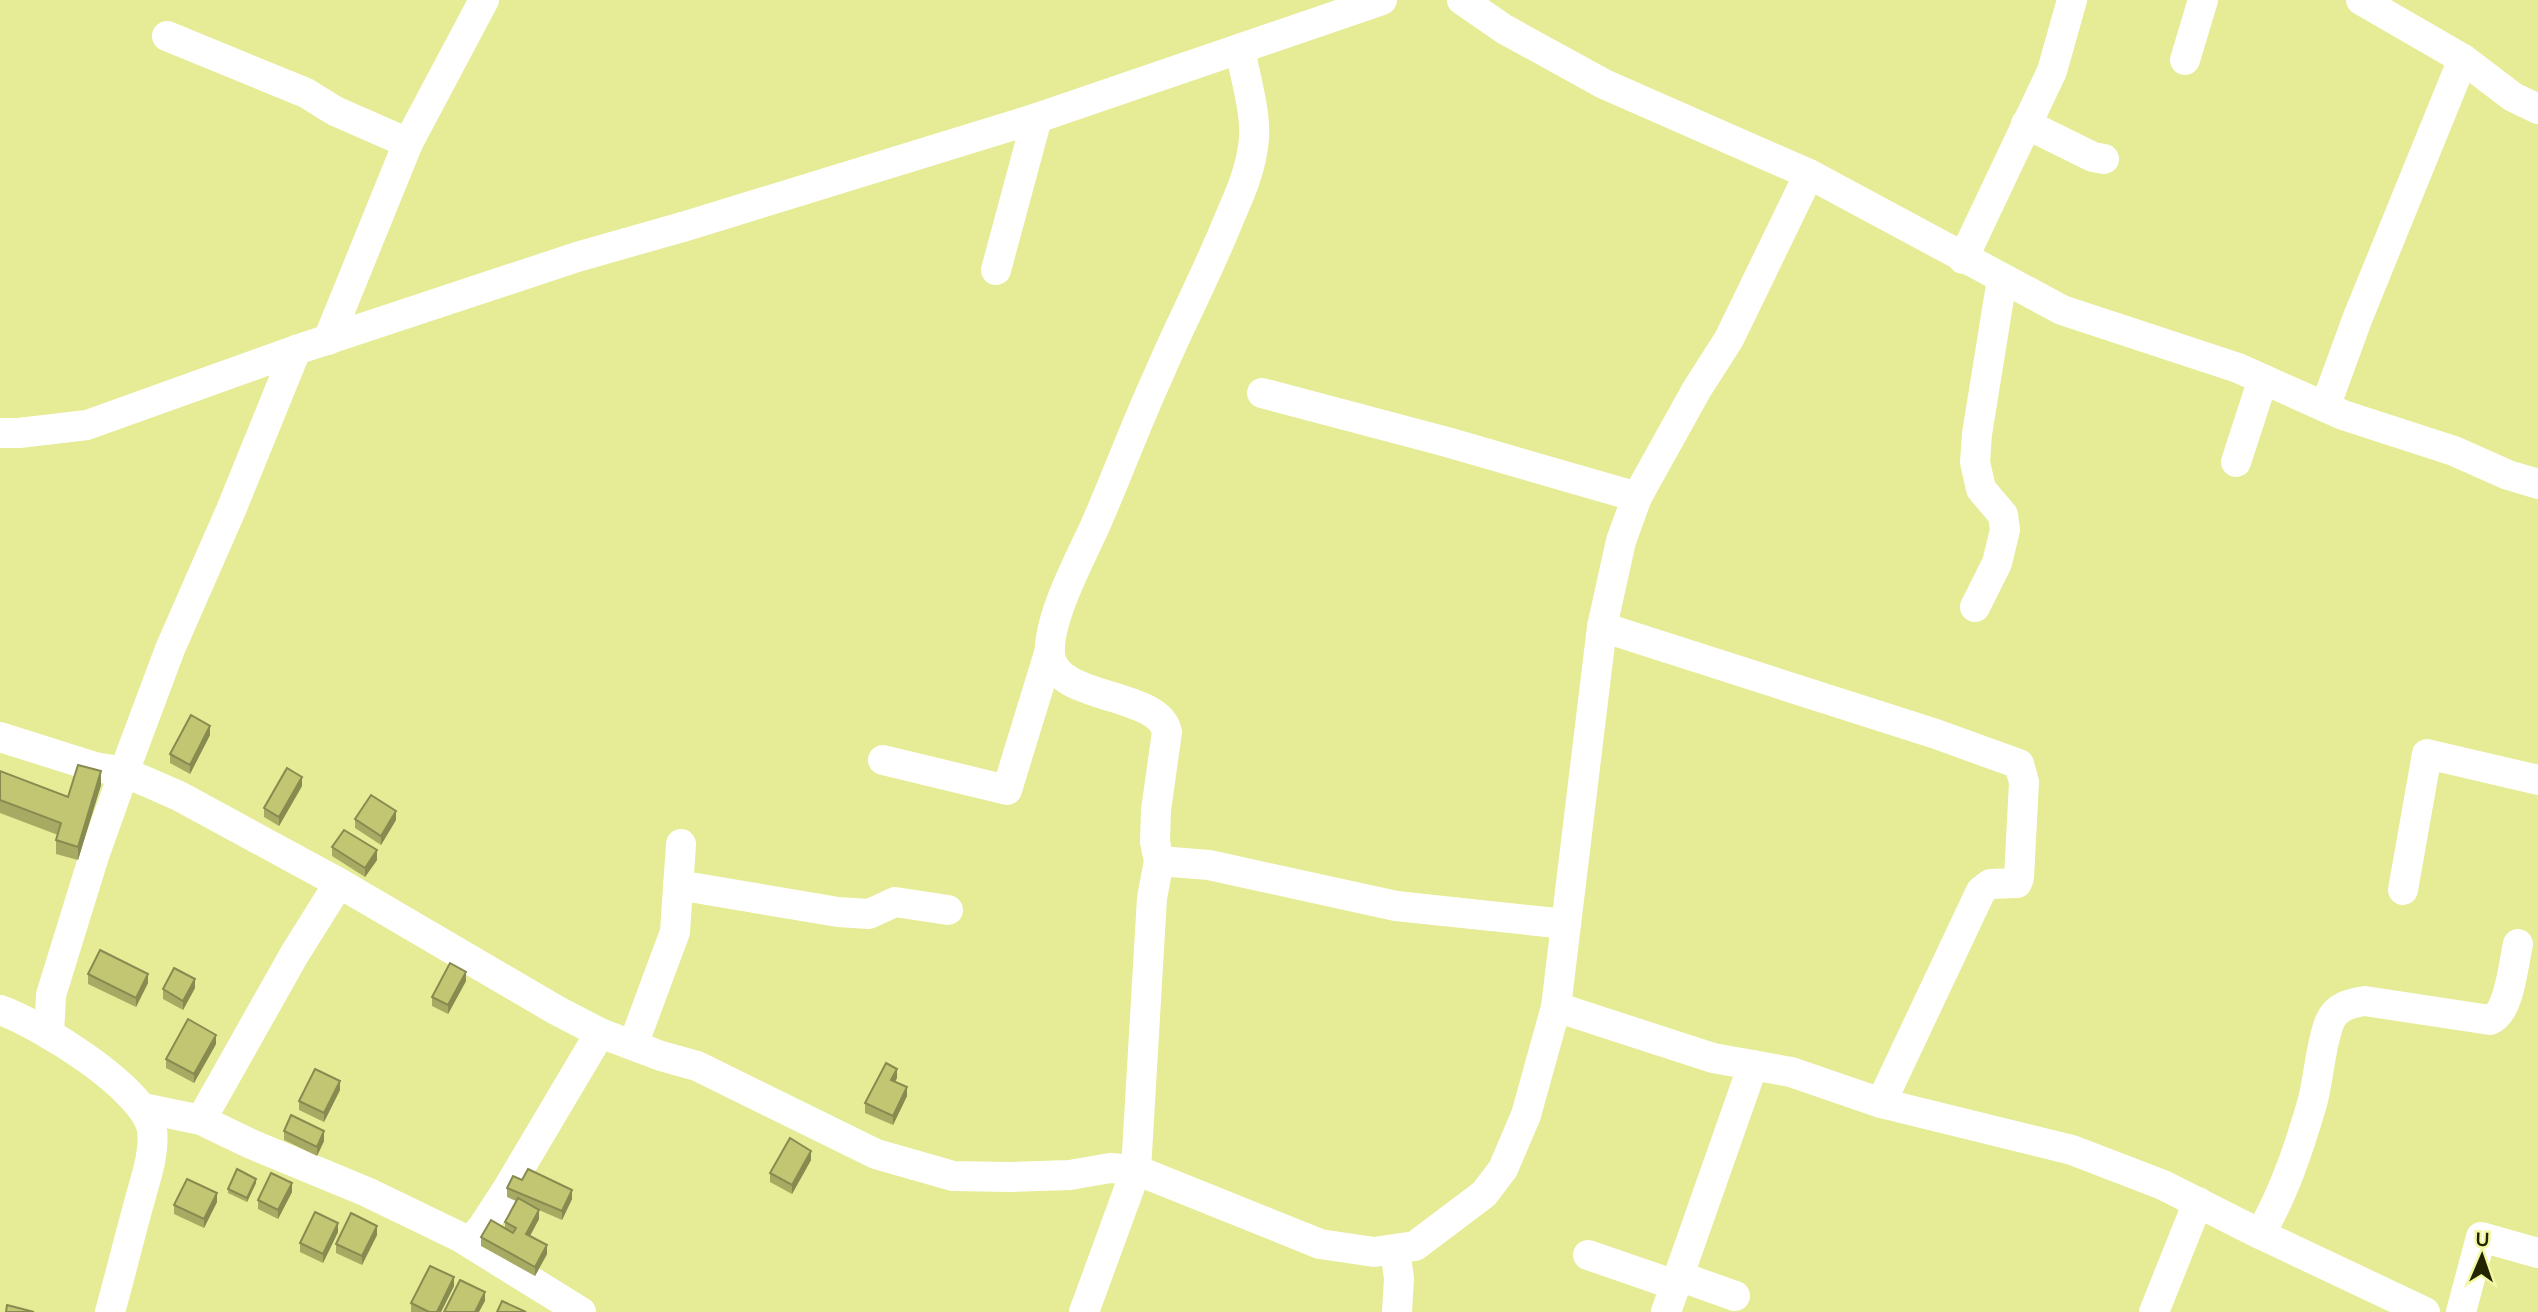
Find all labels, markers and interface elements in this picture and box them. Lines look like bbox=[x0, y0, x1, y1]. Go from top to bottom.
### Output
north arrow bbox=[2447, 1221, 2517, 1291]
text: U bbox=[2475, 1227, 2490, 1253]

